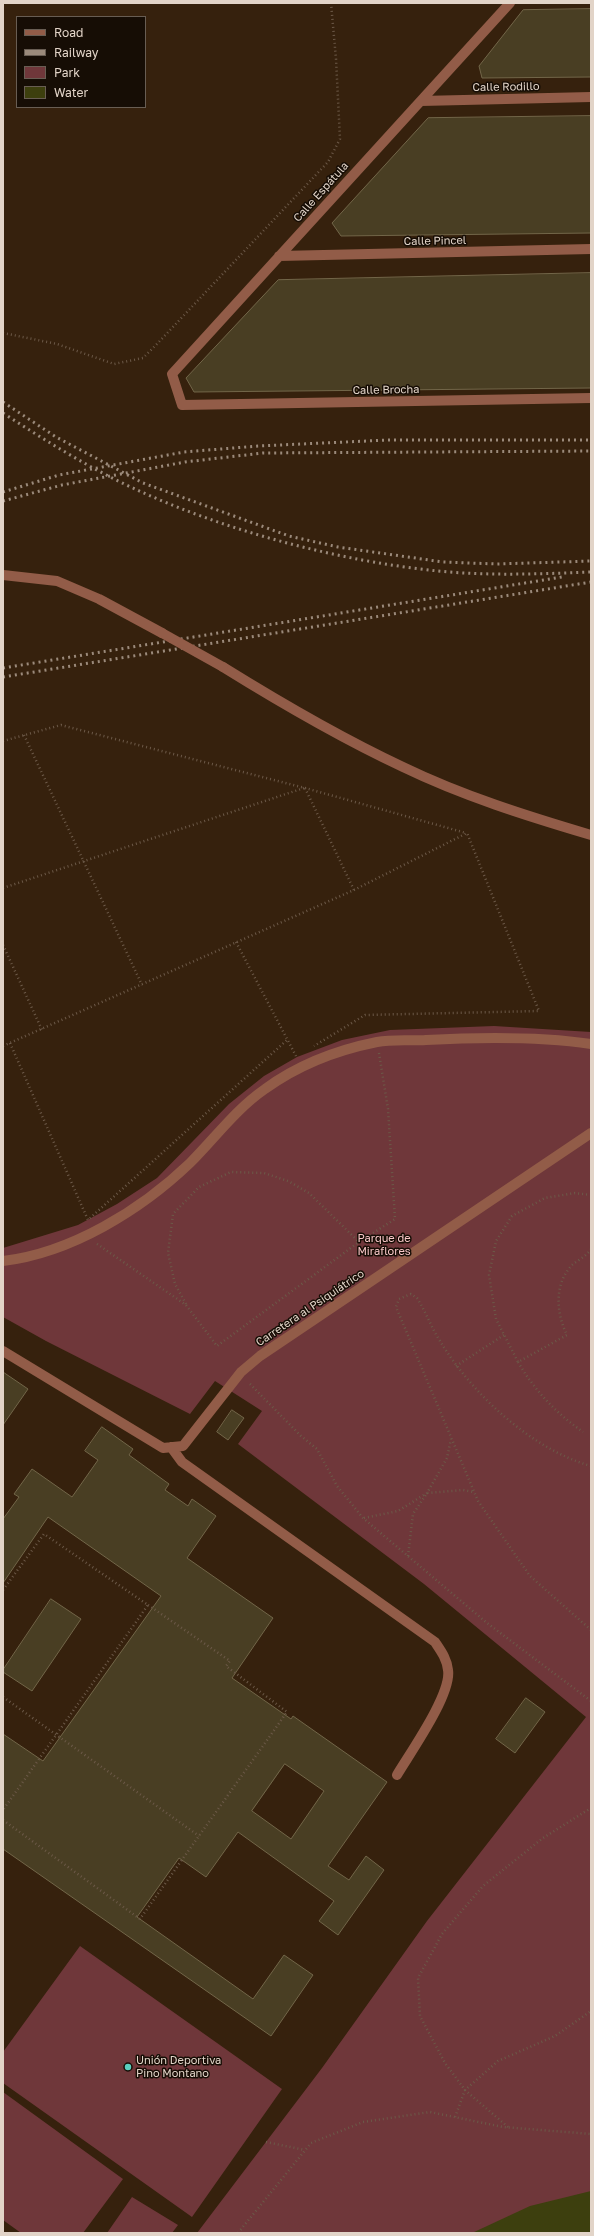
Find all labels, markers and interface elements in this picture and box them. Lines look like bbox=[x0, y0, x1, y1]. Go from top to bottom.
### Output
legend bbox=[16, 16, 146, 108]
text: Road bbox=[54, 25, 83, 40]
text: Railway bbox=[54, 45, 99, 60]
text: Park bbox=[54, 65, 80, 80]
street label: Calle Rodillo bbox=[472, 80, 540, 94]
text: Water bbox=[54, 85, 88, 100]
street label: Calle Espátula bbox=[291, 159, 351, 225]
street label: Calle Pincel bbox=[404, 234, 466, 248]
street label: Calle Brocha bbox=[352, 383, 420, 397]
park label: Parque de Miraflores bbox=[357, 1232, 411, 1258]
street label: Carretera al Psiquiátrico bbox=[253, 1267, 367, 1349]
place label: Unión Deportiva Pino Montano bbox=[136, 2054, 221, 2080]
marker: Unión Deportiva Pino Montano bbox=[123, 2062, 133, 2072]

